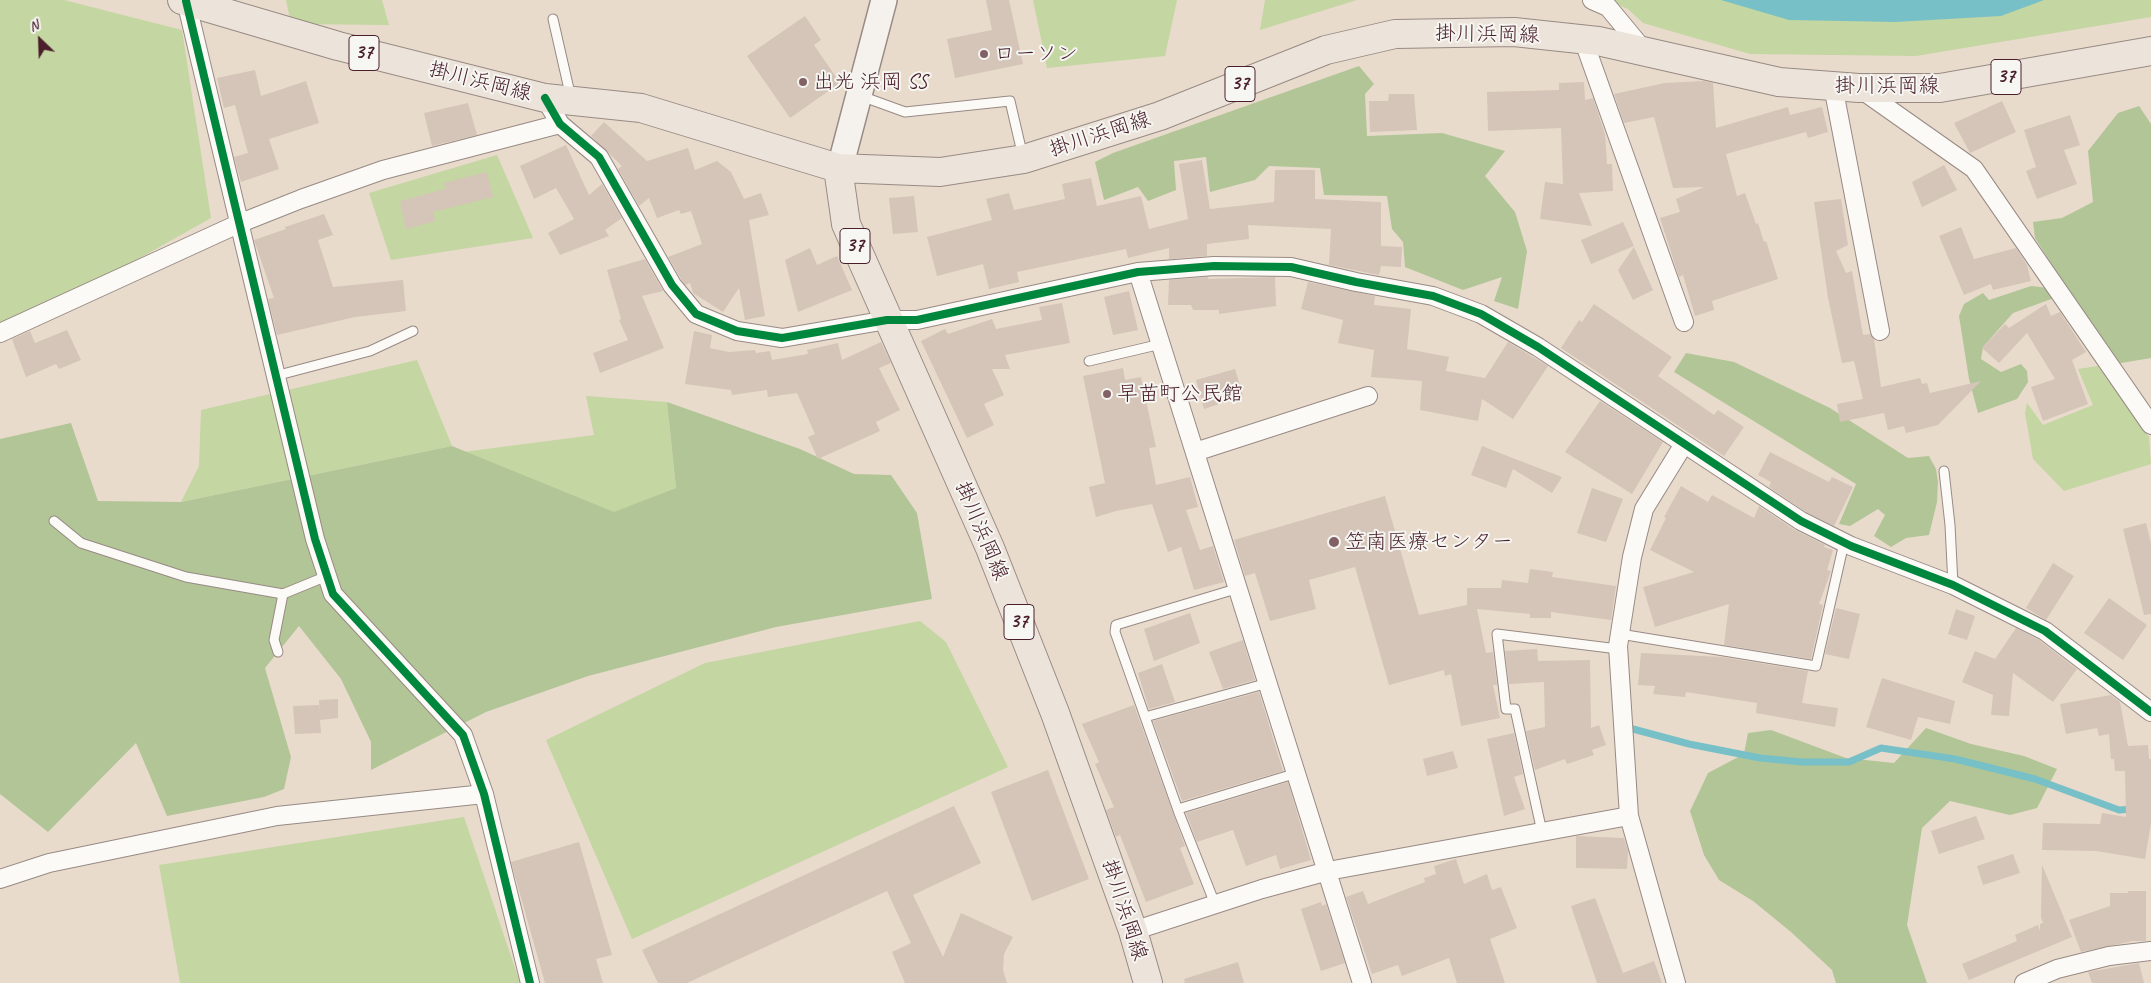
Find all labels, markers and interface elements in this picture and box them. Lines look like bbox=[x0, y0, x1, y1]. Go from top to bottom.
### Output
north arrow bbox=[15, 15, 65, 65]
text: N bbox=[26, 16, 41, 35]
street label: 掛川浜岡線 bbox=[1434, 21, 1540, 49]
road number: 37 bbox=[349, 36, 379, 70]
place label: ローソン bbox=[994, 41, 1078, 67]
marker: ローソン bbox=[978, 48, 990, 60]
street label: 掛川浜岡線 bbox=[426, 57, 534, 107]
road number: 37 bbox=[1991, 60, 2021, 94]
road number: 37 bbox=[1225, 66, 1255, 102]
place label: 出光 浜岡 SS bbox=[813, 69, 928, 95]
street label: 掛川浜岡線 bbox=[1835, 73, 1939, 99]
marker: 出光 浜岡 SS bbox=[797, 76, 809, 88]
street label: 掛川浜岡線 bbox=[1046, 107, 1154, 163]
road number: 37 bbox=[840, 228, 870, 264]
place label: 早苗町公民館 bbox=[1117, 381, 1243, 407]
marker: 早苗町公民館 bbox=[1101, 388, 1113, 400]
street label: 掛川浜岡線 bbox=[949, 478, 1013, 584]
place label: 笠南医療センター bbox=[1345, 529, 1513, 555]
marker: 笠南医療センター bbox=[1327, 535, 1341, 549]
road number: 37 bbox=[1004, 604, 1034, 640]
street label: 掛川浜岡線 bbox=[1096, 856, 1152, 964]

